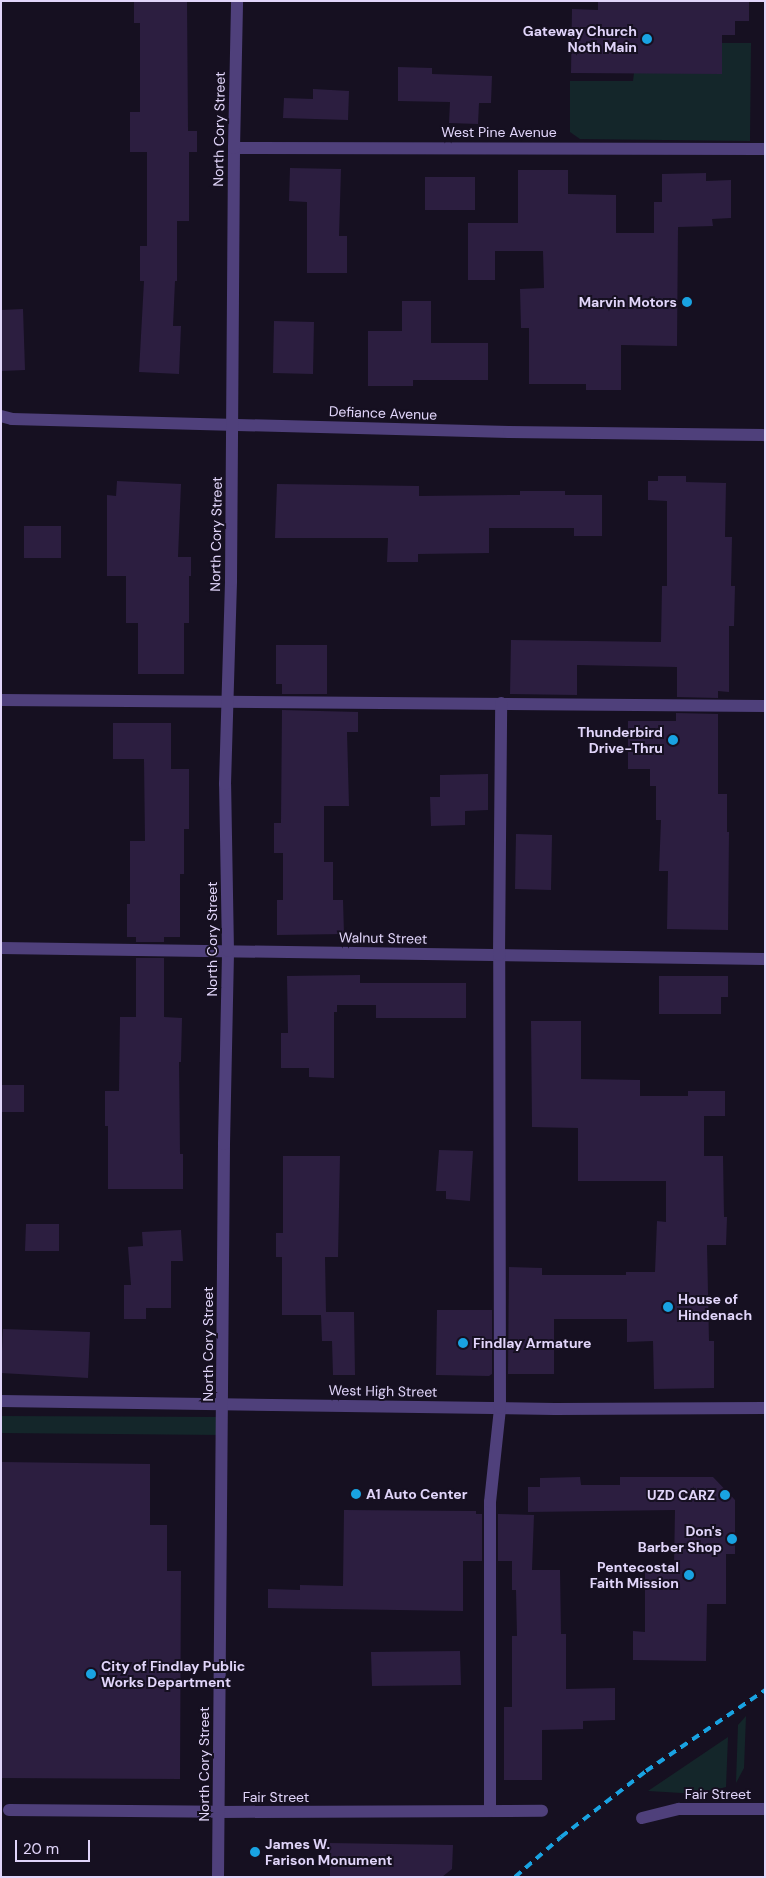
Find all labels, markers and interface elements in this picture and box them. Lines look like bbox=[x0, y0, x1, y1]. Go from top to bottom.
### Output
place label: Gateway Church Noth Main bbox=[523, 23, 637, 56]
marker: Gateway Church Noth Main bbox=[641, 33, 653, 45]
street label: North Cory Street bbox=[210, 71, 228, 187]
street label: West Pine Avenue bbox=[441, 124, 557, 140]
place label: Marvin Motors bbox=[579, 294, 677, 310]
marker: Marvin Motors bbox=[681, 296, 693, 308]
street label: Defiance Avenue bbox=[329, 403, 437, 423]
street label: North Cory Street bbox=[207, 476, 225, 592]
place label: Thunderbird Drive-Thru bbox=[578, 724, 663, 756]
marker: Thunderbird Drive-Thru bbox=[667, 734, 679, 746]
street label: North Cory Street bbox=[204, 881, 220, 997]
street label: Walnut Street bbox=[339, 929, 427, 947]
street label: North Cory Street bbox=[200, 1286, 216, 1402]
place label: House of Hindenach bbox=[678, 1291, 752, 1324]
marker: House of Hindenach bbox=[662, 1301, 674, 1313]
place label: Findlay Armature bbox=[473, 1335, 592, 1351]
marker: Findlay Armature bbox=[457, 1337, 469, 1349]
street label: West High Street bbox=[328, 1382, 438, 1400]
place label: A1 Auto Center bbox=[366, 1486, 467, 1502]
place label: UZD CARZ bbox=[647, 1487, 715, 1503]
marker: A1 Auto Center bbox=[350, 1488, 362, 1500]
marker: UZD CARZ bbox=[719, 1489, 731, 1501]
place label: Don's Barber Shop bbox=[638, 1523, 722, 1555]
marker: Don's Barber Shop bbox=[726, 1533, 738, 1545]
place label: Pentecostal Faith Mission bbox=[590, 1559, 679, 1591]
marker: Pentecostal Faith Mission bbox=[683, 1569, 695, 1581]
place label: City of Findlay Public Works Department bbox=[101, 1658, 245, 1690]
marker: City of Findlay Public Works Department bbox=[85, 1668, 97, 1680]
street label: North Cory Street bbox=[196, 1706, 212, 1822]
street label: Fair Street bbox=[685, 1786, 751, 1802]
street label: Fair Street bbox=[243, 1789, 309, 1805]
scale bar bbox=[18, 1830, 92, 1862]
place label: James W. Farison Monument bbox=[265, 1836, 392, 1868]
text: 20 m bbox=[23, 1839, 59, 1859]
marker: James W. Farison Monument bbox=[249, 1846, 261, 1858]

